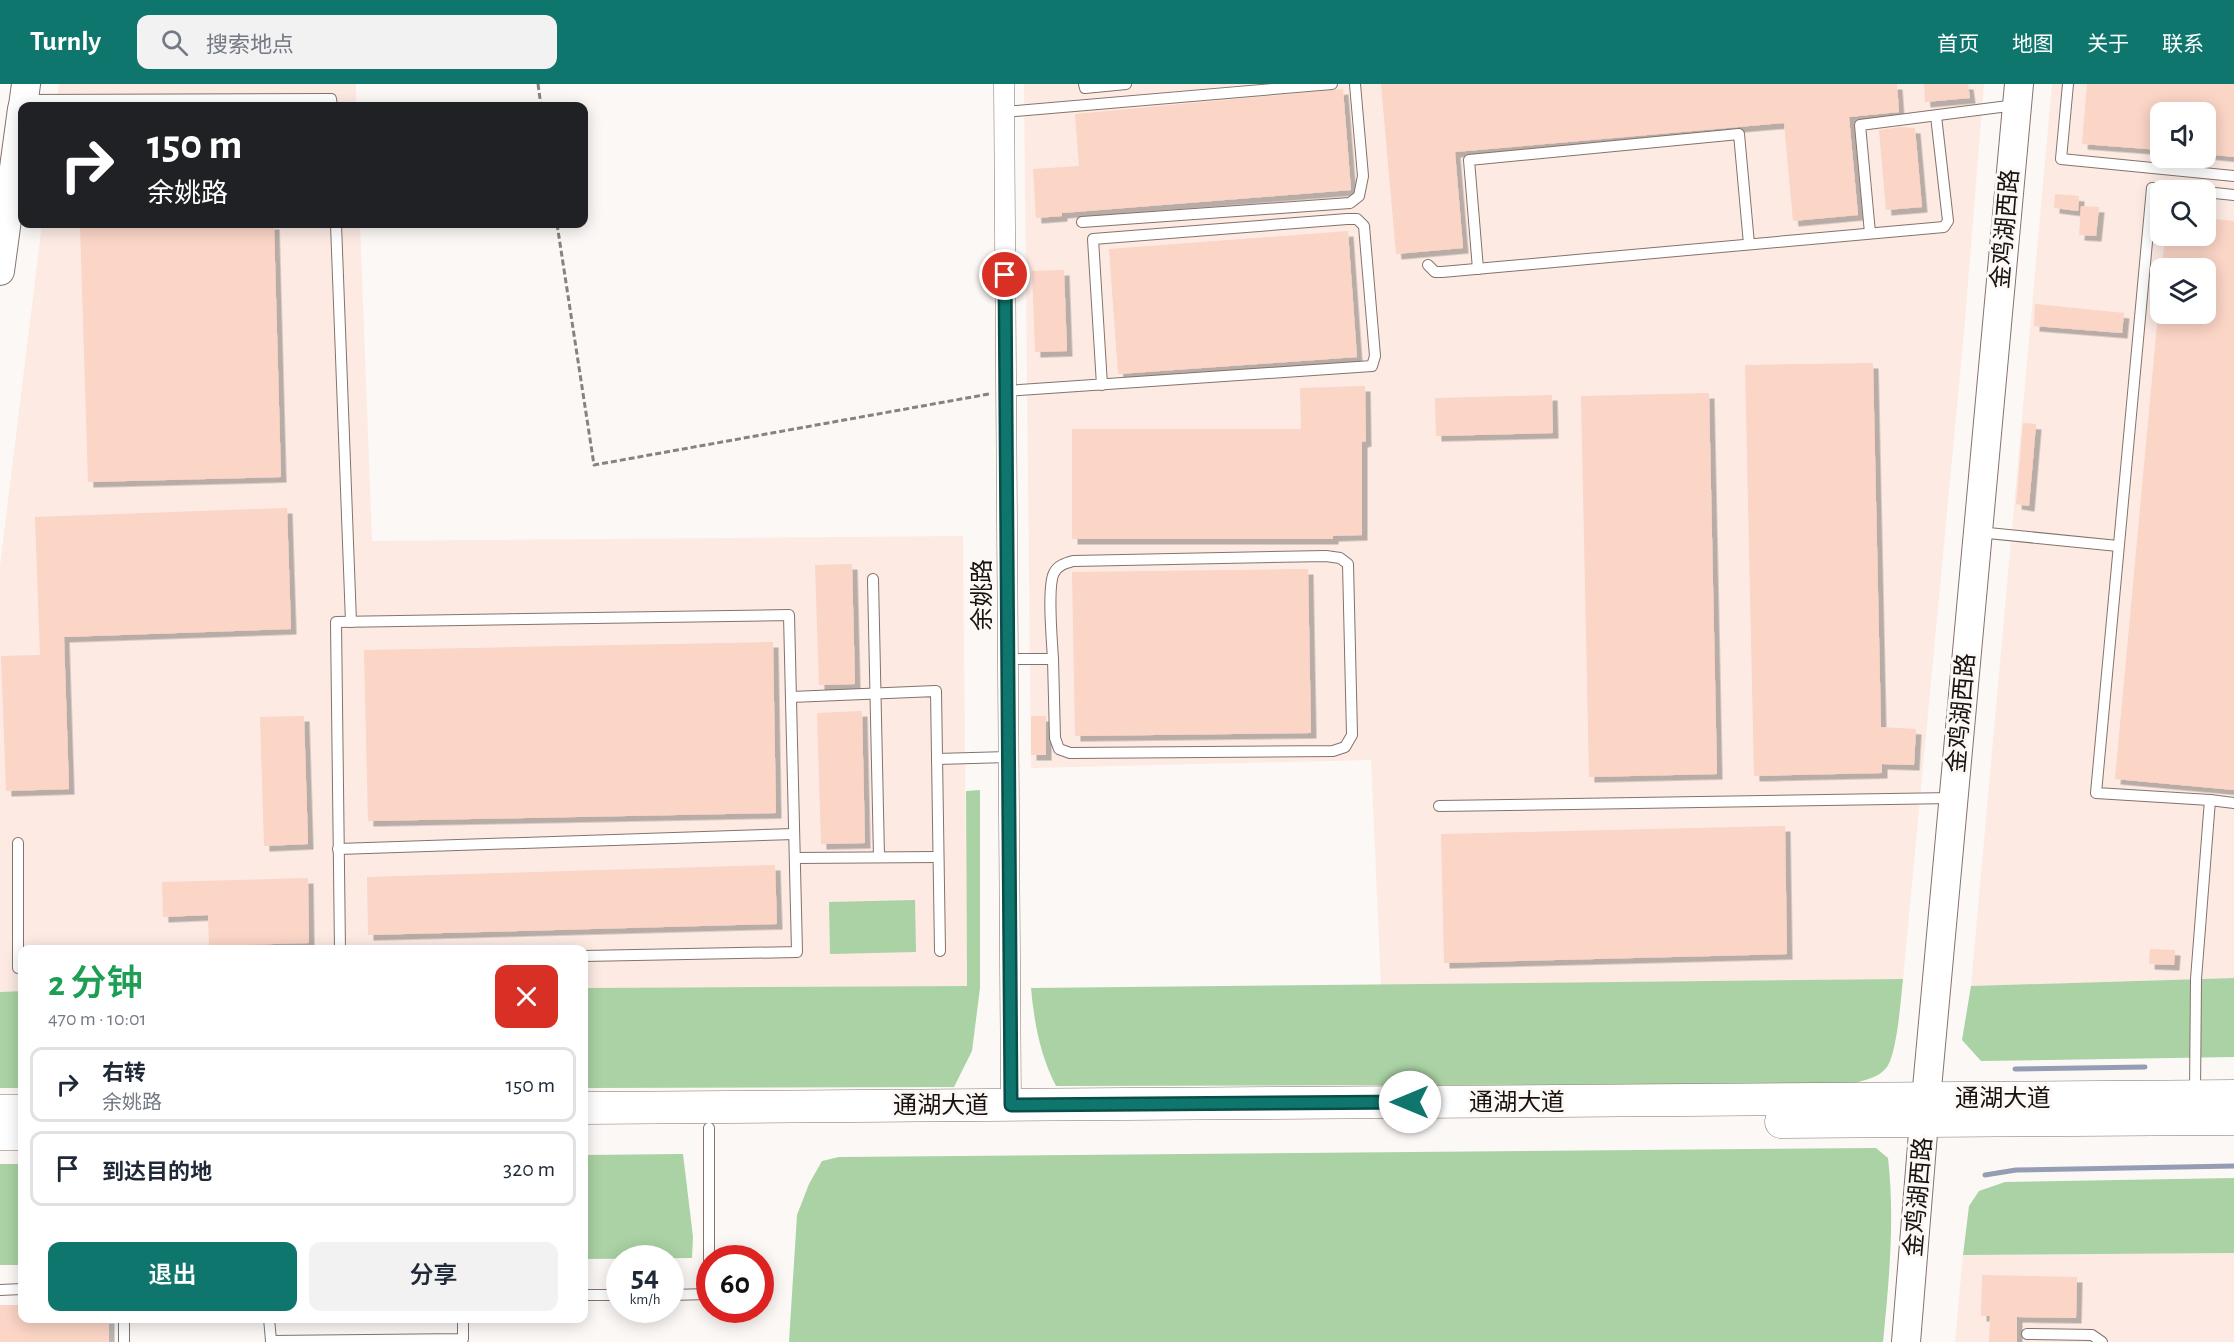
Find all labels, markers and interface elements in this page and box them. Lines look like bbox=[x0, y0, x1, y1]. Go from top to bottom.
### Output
search box bbox=[137, 15, 557, 69]
icon: search bbox=[158, 26, 191, 59]
text: Turnly bbox=[30, 28, 101, 56]
text: 搜索地点 bbox=[206, 34, 294, 56]
text: 首页 bbox=[1937, 34, 1979, 55]
text: 地图 bbox=[2012, 34, 2054, 55]
text: 关于 bbox=[2087, 34, 2129, 55]
text: 联系 bbox=[2162, 34, 2204, 55]
map controls bbox=[2150, 102, 2216, 324]
button: sound bbox=[2150, 102, 2216, 168]
text: 150 m bbox=[147, 124, 242, 166]
icon: right bbox=[48, 126, 126, 204]
street label: 金鸡湖西路 bbox=[1987, 168, 2023, 290]
text: 余姚路 bbox=[147, 180, 228, 207]
button: search bbox=[2150, 180, 2216, 246]
pin bbox=[979, 249, 1030, 300]
icon: arrive bbox=[988, 258, 1021, 291]
button: layers bbox=[2150, 258, 2216, 324]
street label: 余姚路 bbox=[969, 559, 995, 631]
street label: 金鸡湖西路 bbox=[1943, 652, 1979, 774]
button: close bbox=[495, 965, 558, 1028]
text: 2 分钟 bbox=[48, 966, 142, 1002]
text: 470 m · 10:01 bbox=[48, 1009, 146, 1029]
text: 右转 bbox=[102, 1062, 146, 1084]
icon: right bbox=[51, 1068, 84, 1101]
position arrow bbox=[1378, 1070, 1442, 1134]
text: 150 m bbox=[505, 1074, 555, 1096]
street label: 通湖大道 bbox=[1955, 1085, 2051, 1111]
street label: 通湖大道 bbox=[1469, 1089, 1565, 1115]
street label: 通湖大道 bbox=[893, 1092, 989, 1118]
text: 余姚路 bbox=[102, 1093, 162, 1113]
street label: 金鸡湖西路 bbox=[1900, 1136, 1936, 1258]
icon: arrive bbox=[51, 1152, 84, 1185]
text: 320 m bbox=[503, 1158, 555, 1180]
text: 到达目的地 bbox=[102, 1161, 212, 1183]
button: 退出 bbox=[48, 1242, 297, 1311]
button: 分享 bbox=[309, 1242, 558, 1311]
speed limit sign: 60 bbox=[696, 1245, 774, 1323]
text: 54 bbox=[631, 1262, 659, 1292]
text: km/h bbox=[630, 1292, 660, 1307]

